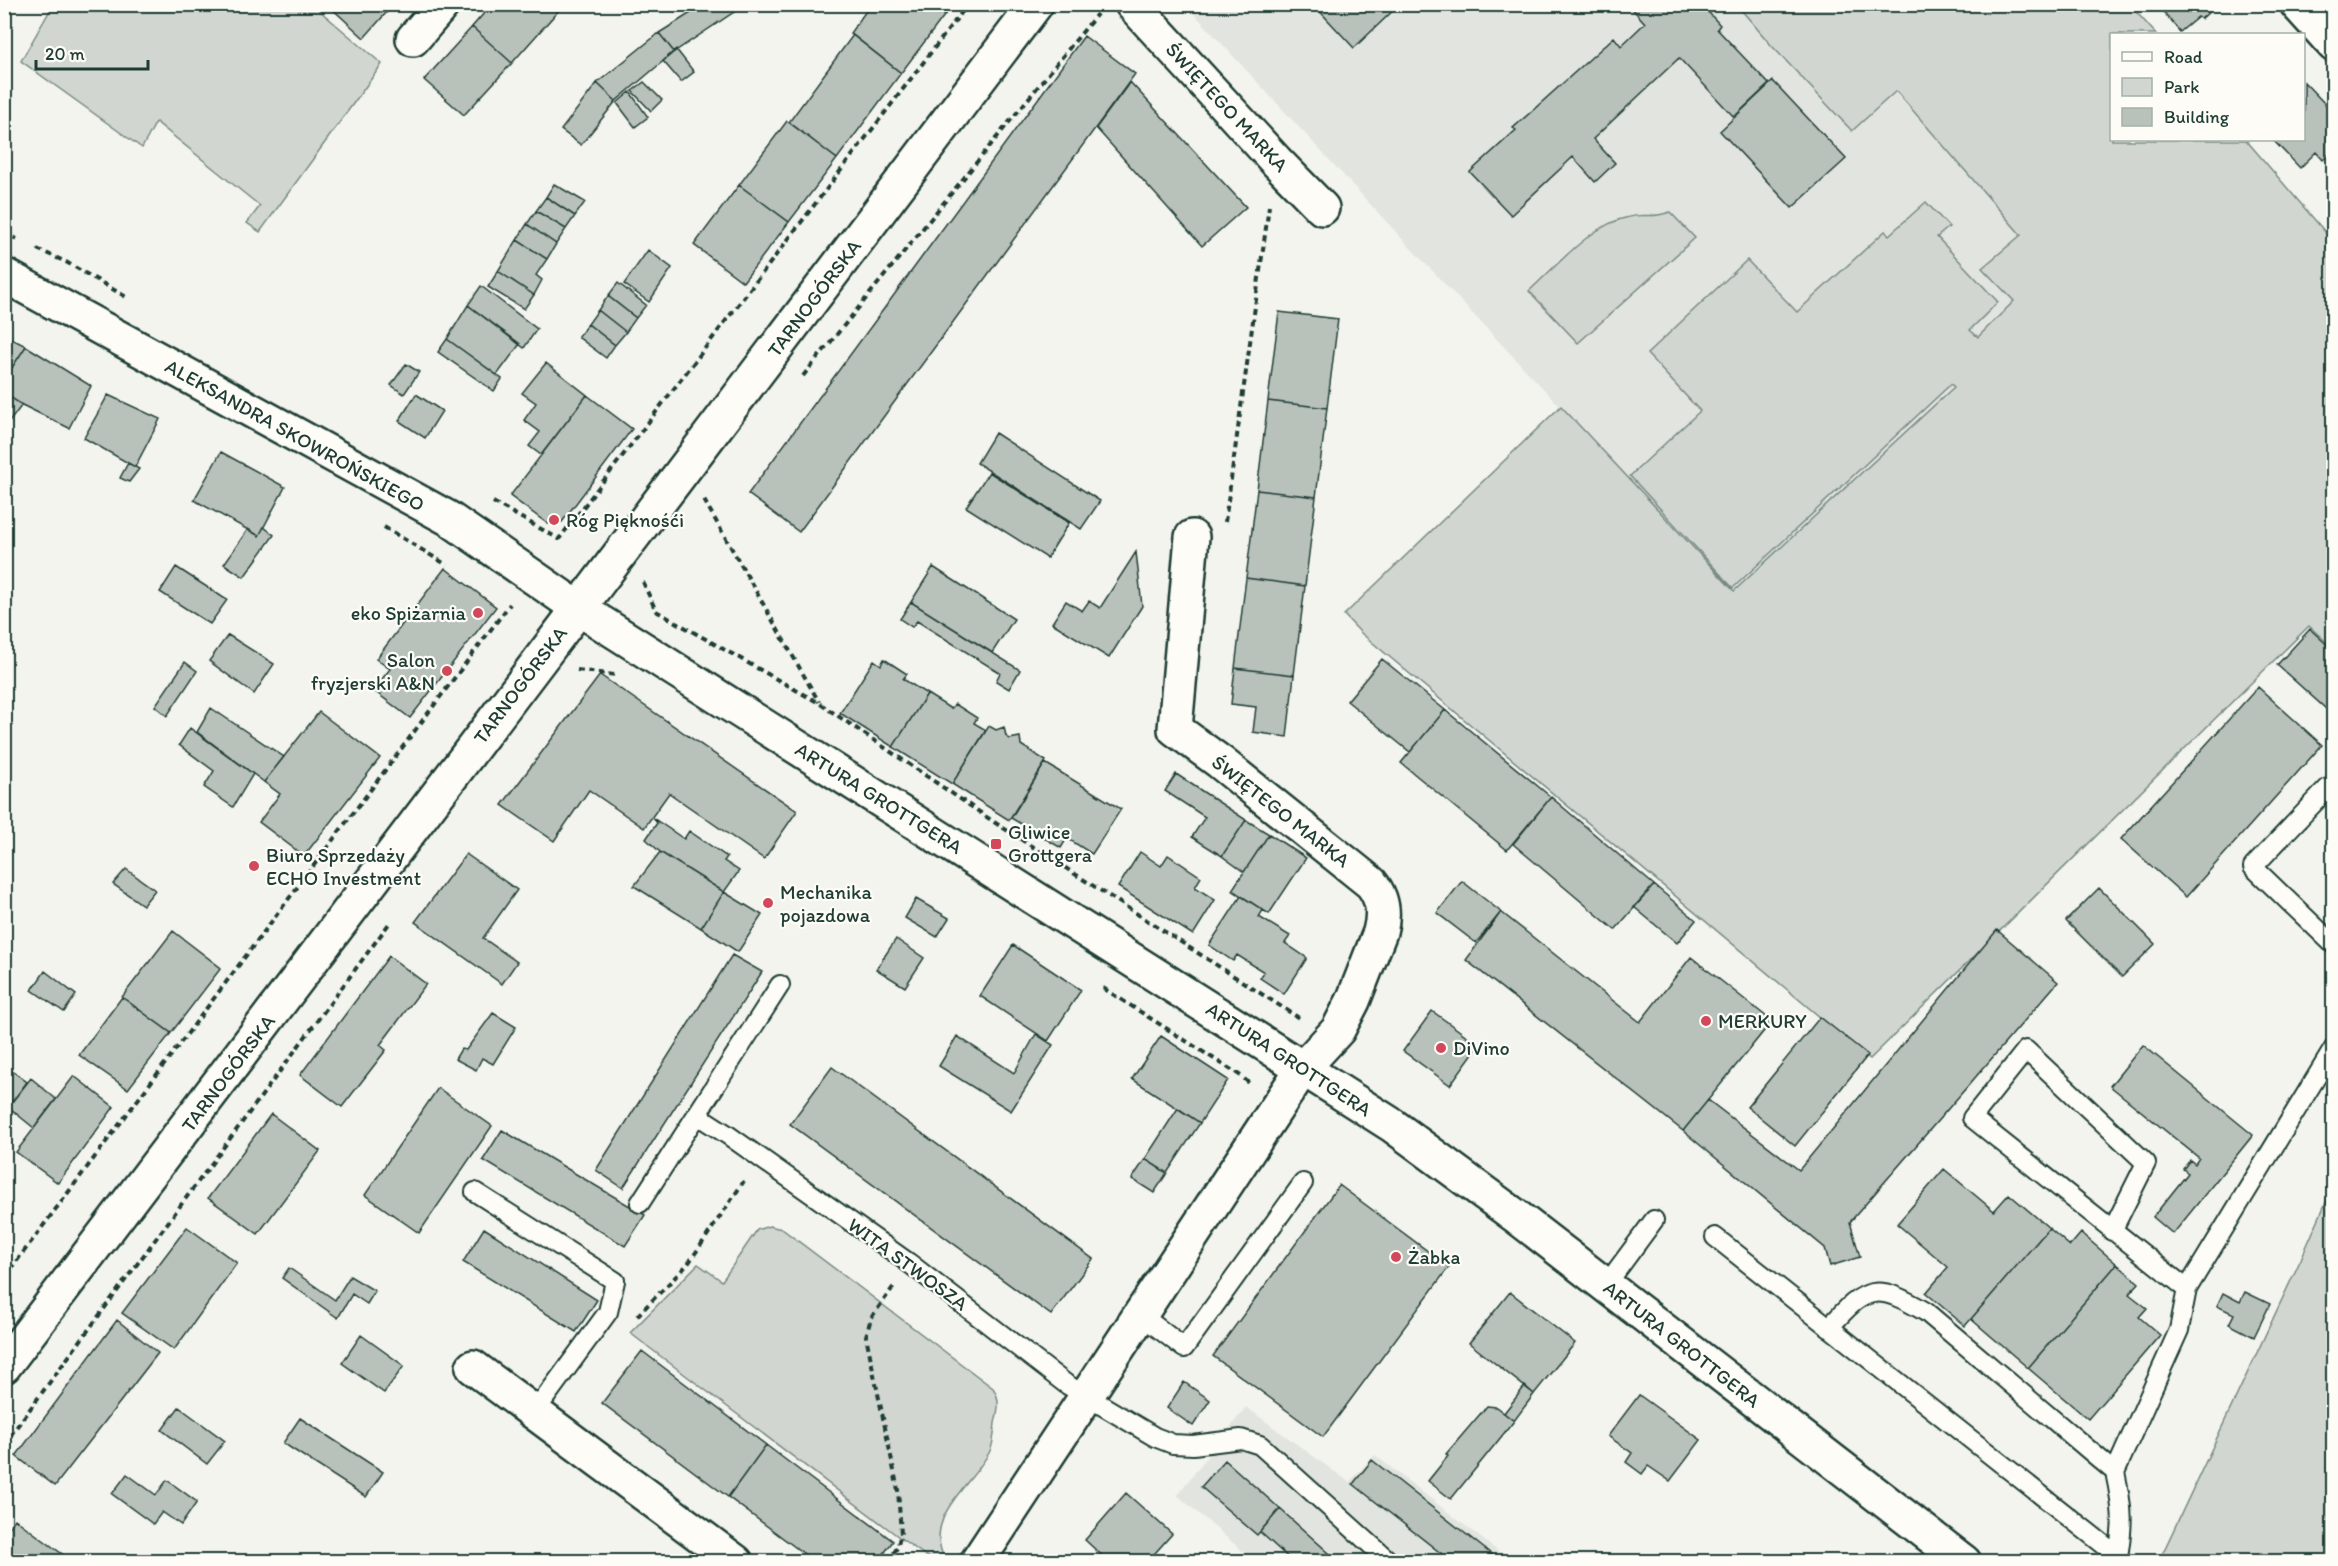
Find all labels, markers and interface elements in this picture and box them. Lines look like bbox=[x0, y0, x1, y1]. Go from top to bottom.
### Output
scale bar bbox=[36, 33, 148, 71]
legend bbox=[2110, 33, 2305, 141]
street label: ŚWIĘTEGO MARKA bbox=[1161, 37, 1293, 177]
text: 20 m bbox=[45, 43, 85, 65]
text: Road bbox=[2164, 46, 2203, 68]
text: Park bbox=[2164, 76, 2199, 98]
text: Building bbox=[2164, 106, 2230, 128]
street label: TARNOGÓRSKA bbox=[762, 234, 866, 361]
street label: ALEKSANDRA SKOWROŃSKIEGO bbox=[161, 354, 429, 516]
place label: Róg Pięknośći bbox=[566, 508, 684, 532]
marker: Róg Pięknośći bbox=[547, 513, 561, 527]
place label: eko Spiżarnia bbox=[351, 601, 467, 625]
marker: eko Spiżarnia bbox=[471, 606, 485, 620]
street label: TARNOGÓRSKA bbox=[468, 621, 572, 748]
place label: Salon fryzjerski A&N bbox=[311, 648, 435, 695]
marker: Salon fryzjerski A&N bbox=[440, 664, 454, 678]
street label: ARTURA GROTTGERA bbox=[791, 737, 967, 859]
street label: ŚWIĘTEGO MARKA bbox=[1207, 750, 1355, 872]
place label: Gliwice Grottgera bbox=[1008, 820, 1093, 867]
marker: Gliwice Grottgera bbox=[989, 837, 1003, 851]
place label: Biuro Sprzedaży ECHO Investment bbox=[266, 843, 421, 890]
marker: Biuro Sprzedaży ECHO Investment bbox=[247, 859, 261, 873]
place label: Mechanika pojazdowa bbox=[780, 880, 872, 927]
marker: Mechanika pojazdowa bbox=[761, 896, 775, 910]
street label: ARTURA GROTTGERA bbox=[1202, 997, 1376, 1122]
street label: TARNOGÓRSKA bbox=[176, 1009, 280, 1136]
place label: MERKURY bbox=[1718, 1009, 1807, 1033]
marker: MERKURY bbox=[1699, 1014, 1713, 1028]
place label: DiVino bbox=[1453, 1036, 1510, 1060]
marker: DiVino bbox=[1434, 1041, 1448, 1055]
street label: WITA STWOSZA bbox=[843, 1212, 973, 1316]
place label: Żabka bbox=[1408, 1245, 1460, 1269]
marker: Żabka bbox=[1389, 1250, 1403, 1264]
street label: ARTURA GROTTGERA bbox=[1599, 1275, 1765, 1413]

